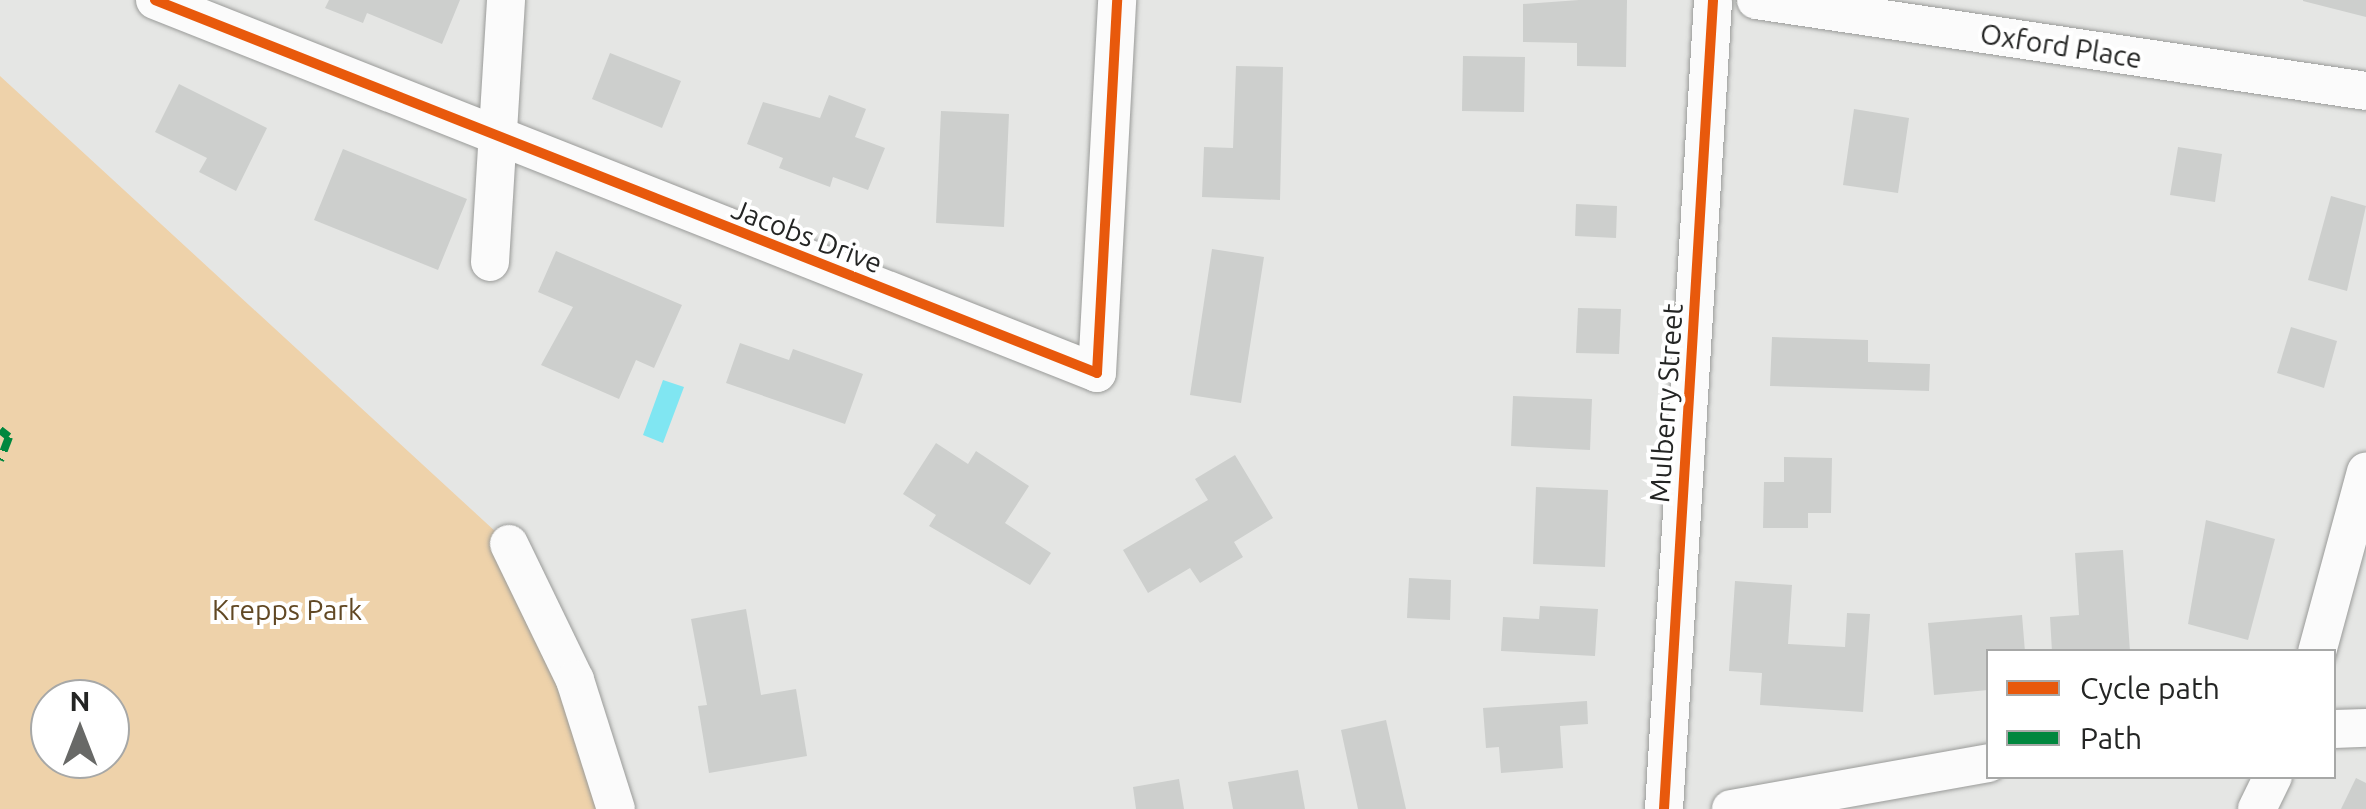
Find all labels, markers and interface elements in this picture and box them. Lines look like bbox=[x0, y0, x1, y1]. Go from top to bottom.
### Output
street label: Oxford Place bbox=[1978, 17, 2144, 75]
street label: Jacobs Drive bbox=[727, 192, 887, 280]
street label: Mulberry Street bbox=[1642, 302, 1690, 504]
park label: Krepps Park bbox=[212, 593, 362, 627]
legend bbox=[1986, 649, 2336, 779]
text: Cycle path bbox=[2080, 671, 2220, 705]
north arrow bbox=[30, 679, 130, 779]
text: N bbox=[70, 685, 90, 716]
text: Path bbox=[2080, 721, 2142, 755]

